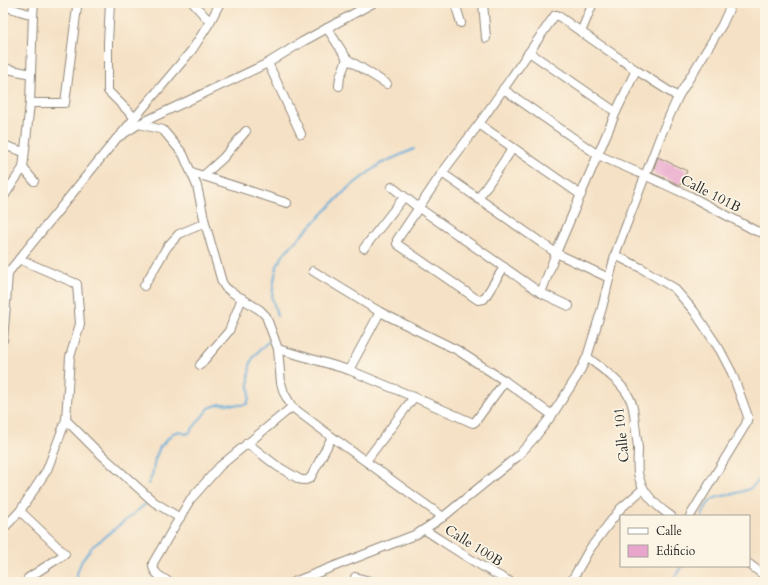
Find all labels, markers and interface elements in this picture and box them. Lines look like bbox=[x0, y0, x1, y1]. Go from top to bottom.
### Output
street label: Calle 101B bbox=[677, 170, 744, 217]
street label: Calle 101 bbox=[609, 406, 634, 464]
legend bbox=[620, 515, 750, 567]
street label: Calle 100B bbox=[441, 520, 506, 571]
text: Calle bbox=[656, 523, 682, 539]
text: Edificio bbox=[656, 543, 696, 559]

